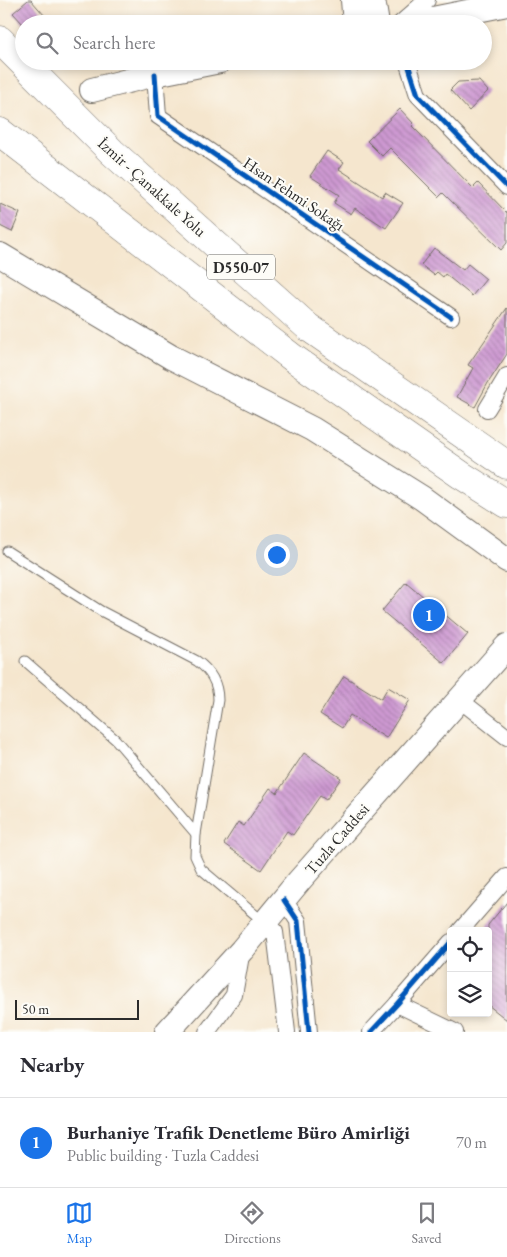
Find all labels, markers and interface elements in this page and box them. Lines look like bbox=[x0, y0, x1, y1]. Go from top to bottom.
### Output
search box bbox=[15, 15, 492, 70]
icon: search bbox=[33, 29, 61, 57]
text: Search here bbox=[73, 30, 155, 55]
street label: İzmir - Çanakkale Yolu bbox=[93, 133, 211, 242]
street label: Hsan Fehmi Sokağı bbox=[239, 152, 349, 236]
road number: D550-07 bbox=[207, 254, 275, 280]
your location bbox=[264, 542, 290, 568]
pin: 1 bbox=[413, 596, 445, 634]
street label: Tuzla Caddesi bbox=[300, 799, 374, 879]
map controls bbox=[447, 927, 492, 1017]
button: locate bbox=[447, 927, 492, 972]
button: layers bbox=[447, 972, 492, 1017]
scale bar bbox=[15, 997, 139, 1020]
text: 50 m bbox=[22, 1000, 49, 1018]
text: Nearby bbox=[20, 1051, 84, 1078]
text: Burhaniye Trafik Denetleme Büro Amirliği bbox=[67, 1120, 410, 1145]
text: 1 bbox=[32, 1132, 40, 1153]
text: 70 m bbox=[456, 1132, 487, 1153]
text: Public building · Tuzla Caddesi bbox=[67, 1145, 259, 1166]
tab: Map bbox=[65, 1199, 93, 1247]
tab: Directions bbox=[224, 1199, 281, 1247]
tab: Saved bbox=[412, 1199, 442, 1247]

